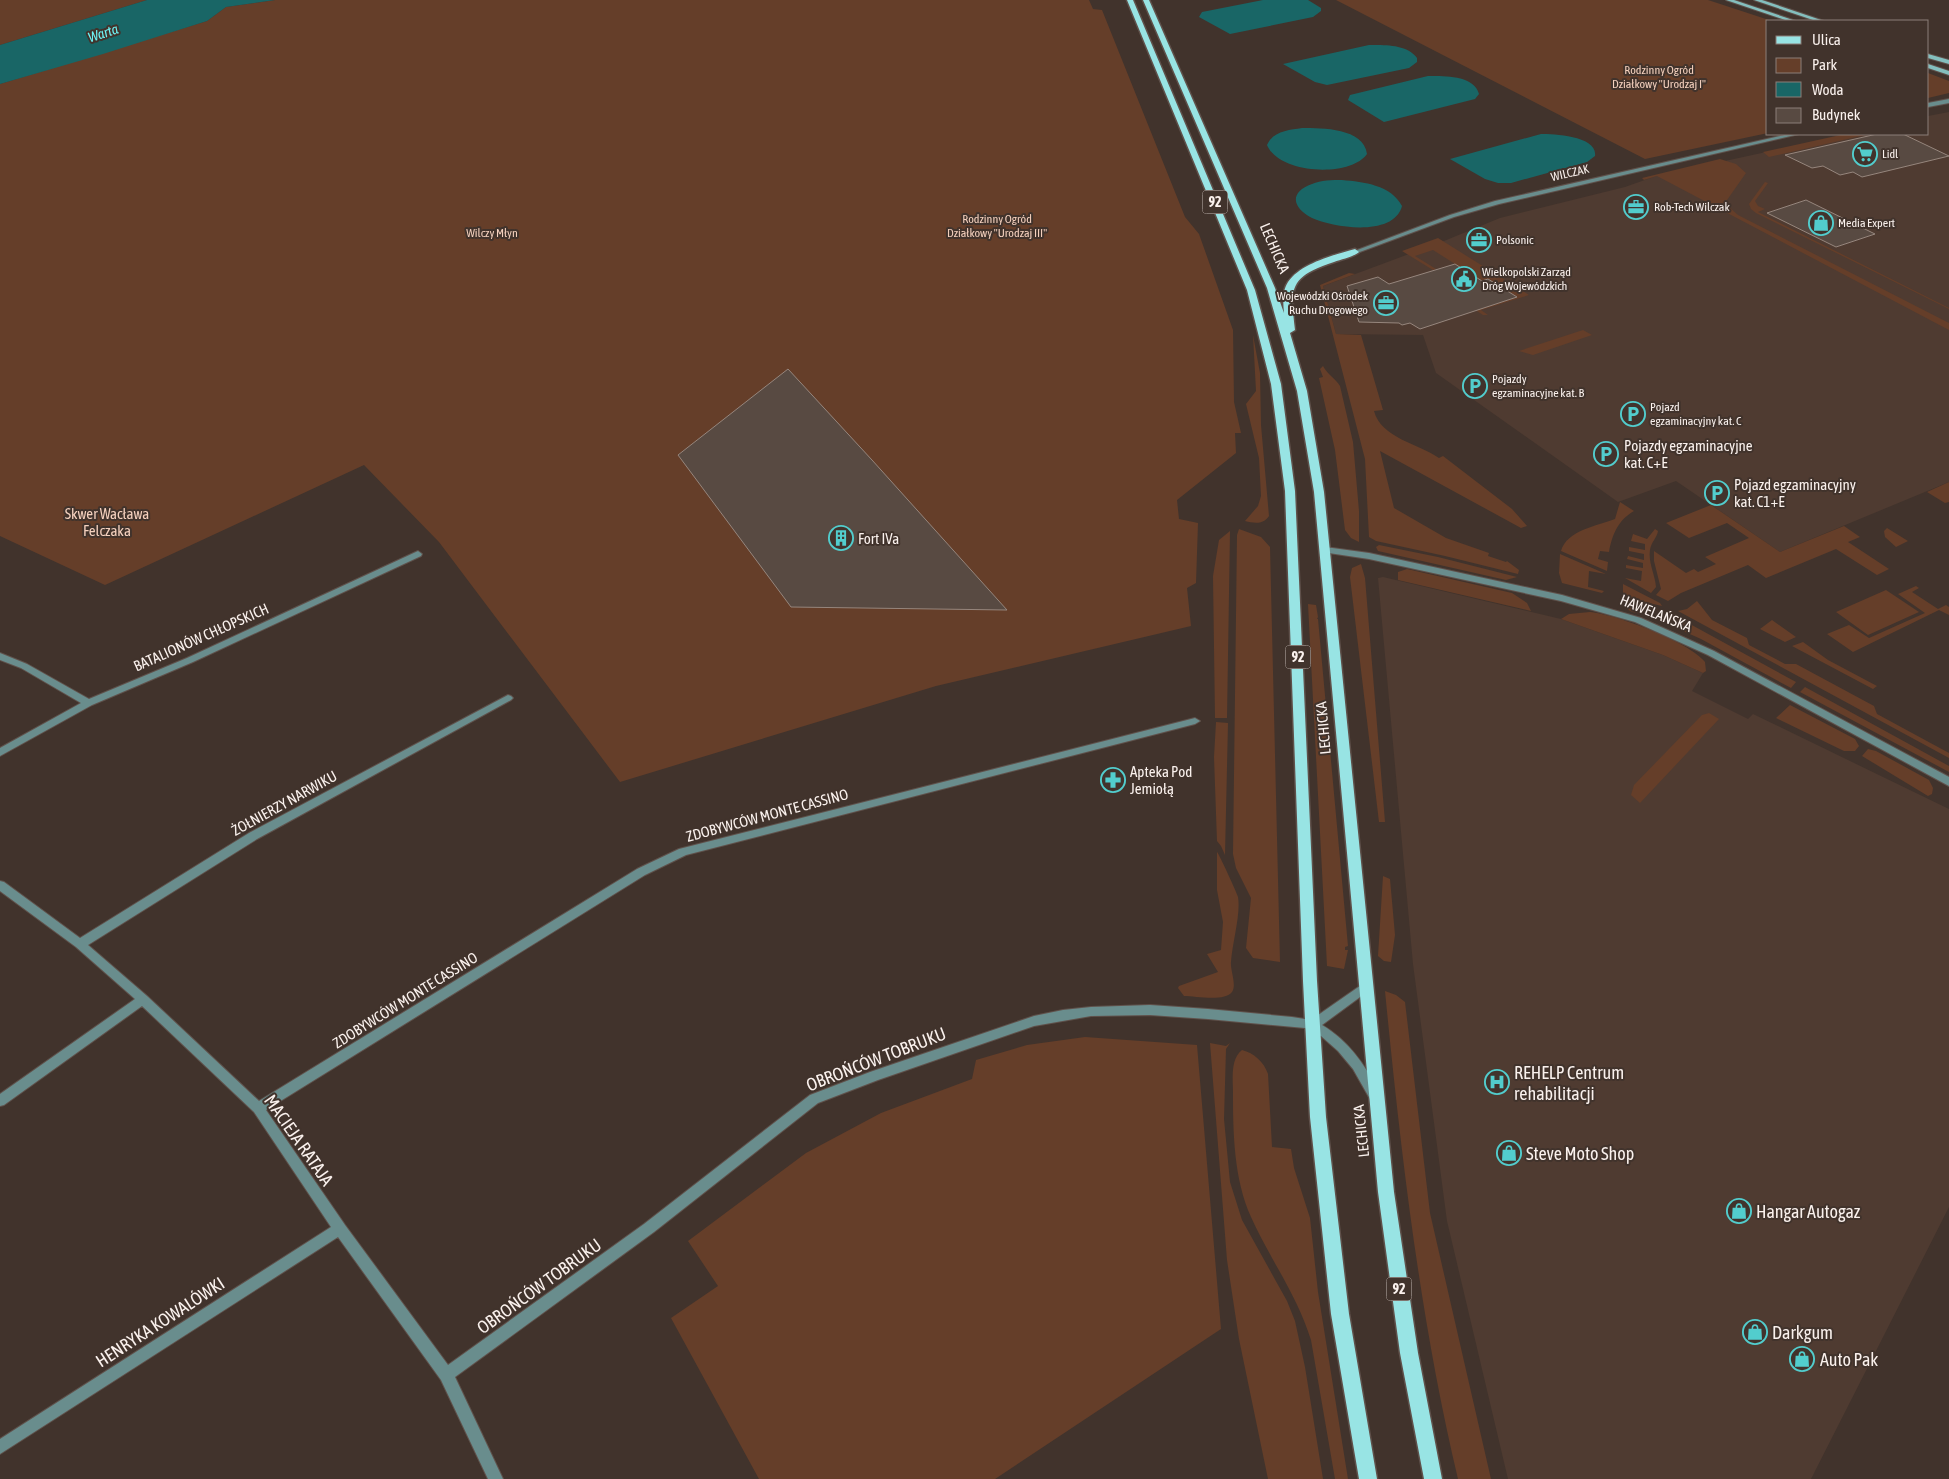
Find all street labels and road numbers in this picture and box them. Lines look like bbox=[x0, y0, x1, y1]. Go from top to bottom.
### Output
street label: WILCZAK bbox=[1550, 162, 1591, 184]
road number: 92 bbox=[1202, 190, 1228, 213]
street label: LECHICKA bbox=[1257, 220, 1293, 276]
street label: HAWELAŃSKA bbox=[1618, 591, 1695, 635]
street label: BATALIONÓW CHŁOPSKICH bbox=[131, 600, 271, 674]
road number: 92 bbox=[1286, 646, 1310, 669]
street label: LECHICKA bbox=[1312, 700, 1334, 755]
street label: ŻOŁNIERZY NARWIKU bbox=[228, 767, 340, 839]
street label: ZDOBYWCÓW MONTE CASSINO bbox=[684, 785, 850, 845]
street label: ZDOBYWCÓW MONTE CASSINO bbox=[330, 948, 481, 1052]
street label: OBROŃCÓW TOBRUKU bbox=[803, 1023, 949, 1095]
street label: MACIEJA RATAJA bbox=[260, 1091, 338, 1190]
street label: LECHICKA bbox=[1350, 1103, 1372, 1158]
street label: OBROŃCÓW TOBRUKU bbox=[473, 1234, 605, 1338]
street label: HENRYKA KOWALÓWKI bbox=[92, 1273, 228, 1371]
road number: 92 bbox=[1386, 1278, 1412, 1300]

